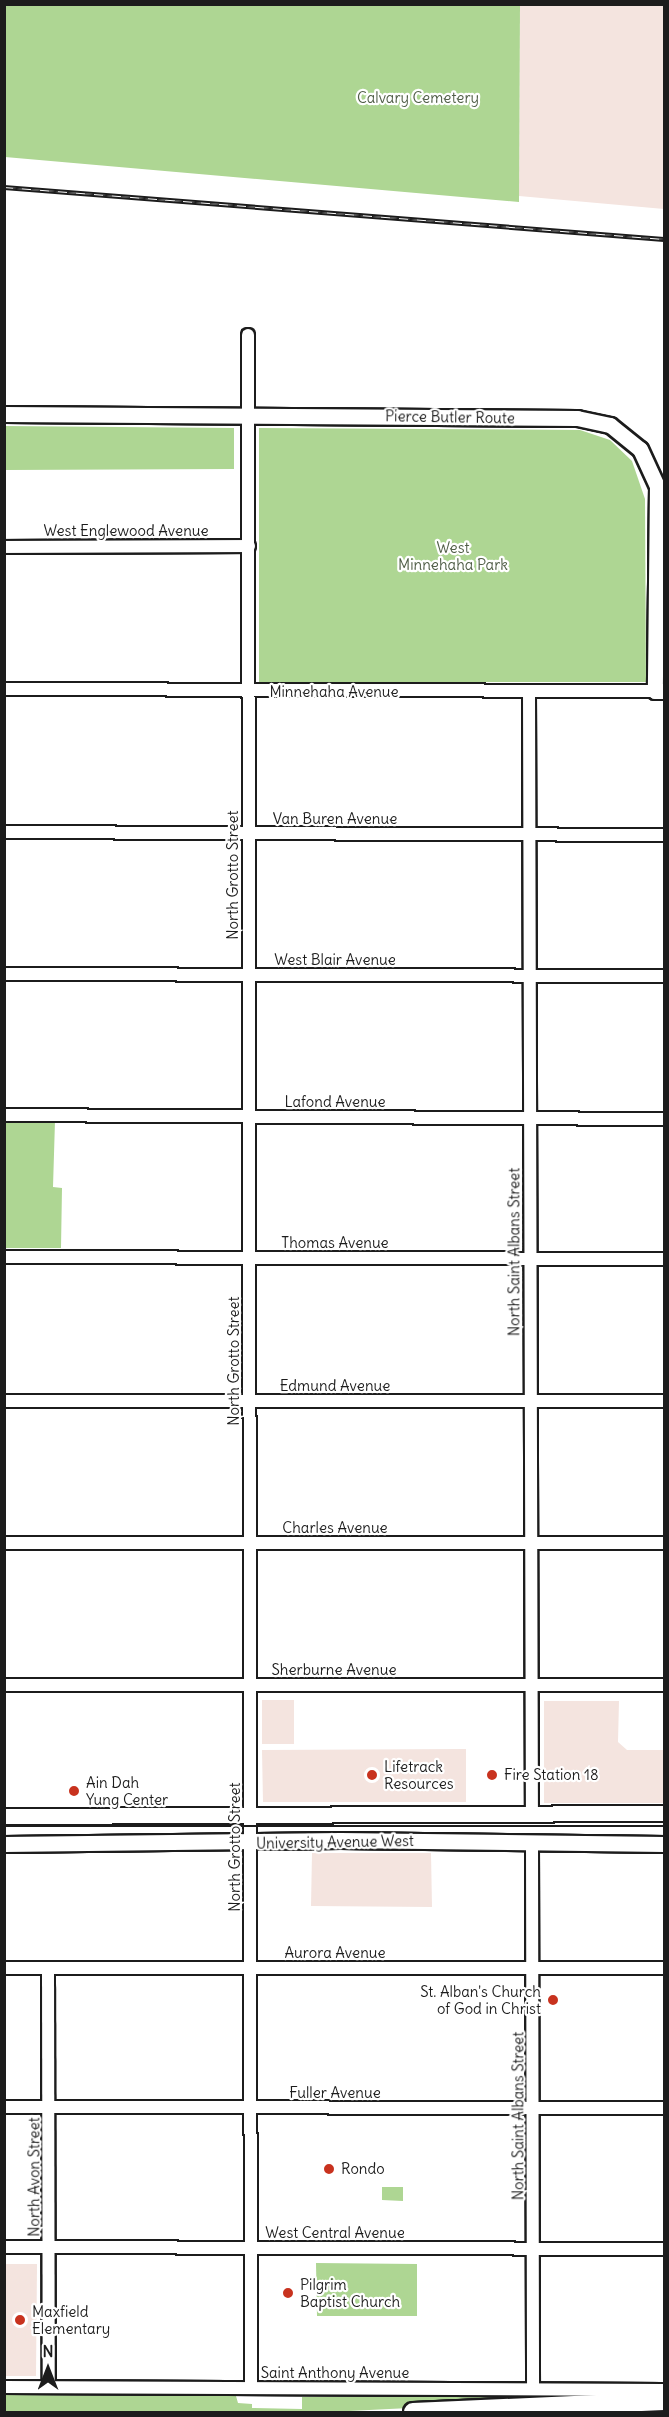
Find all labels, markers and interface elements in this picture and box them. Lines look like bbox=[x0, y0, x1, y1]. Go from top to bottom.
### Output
park label: Calvary Cemetery bbox=[357, 89, 479, 107]
street label: Pierce Butler Route bbox=[385, 407, 515, 427]
street label: West Englewood Avenue bbox=[43, 522, 209, 540]
park label: West Minnehaha Park bbox=[398, 538, 508, 573]
street label: Minnehaha Avenue bbox=[269, 683, 399, 701]
street label: North Grotto Street bbox=[224, 810, 242, 940]
street label: Van Buren Avenue bbox=[273, 810, 397, 828]
street label: West Blair Avenue bbox=[274, 951, 396, 969]
street label: Lafond Avenue bbox=[284, 1093, 386, 1111]
street label: North Saint Albans Street bbox=[505, 1168, 523, 1336]
street label: Thomas Avenue bbox=[281, 1234, 389, 1252]
street label: North Grotto Street bbox=[225, 1296, 243, 1426]
street label: Edmund Avenue bbox=[280, 1377, 390, 1395]
street label: Charles Avenue bbox=[282, 1519, 388, 1537]
street label: Sherburne Avenue bbox=[272, 1661, 396, 1679]
place label: Lifetrack Resources bbox=[384, 1757, 454, 1792]
place label: Fire Station 18 bbox=[504, 1766, 599, 1784]
marker: Lifetrack Resources bbox=[365, 1768, 379, 1782]
marker: Fire Station 18 bbox=[485, 1768, 499, 1782]
place label: Ain Dah Yung Center bbox=[86, 1773, 168, 1808]
street label: North Grotto Street bbox=[226, 1782, 244, 1912]
marker: Ain Dah Yung Center bbox=[67, 1784, 81, 1798]
street label: University Avenue West bbox=[256, 1832, 414, 1852]
street label: Aurora Avenue bbox=[284, 1944, 386, 1962]
place label: St. Alban's Church of God in Christ bbox=[420, 1982, 541, 2017]
marker: St. Alban's Church of God in Christ bbox=[546, 1993, 560, 2007]
street label: North Saint Albans Street bbox=[509, 2032, 527, 2200]
street label: Fuller Avenue bbox=[289, 2084, 381, 2102]
street label: North Avon Street bbox=[25, 2117, 43, 2237]
place label: Rondo bbox=[341, 2160, 385, 2178]
marker: Rondo bbox=[322, 2162, 336, 2176]
street label: West Central Avenue bbox=[265, 2224, 405, 2242]
place label: Pilgrim Baptist Church bbox=[300, 2275, 400, 2310]
marker: Pilgrim Baptist Church bbox=[281, 2286, 295, 2300]
place label: Maxfield Elementary bbox=[32, 2302, 110, 2337]
marker: Maxfield Elementary bbox=[13, 2313, 27, 2327]
north arrow bbox=[18, 2339, 78, 2399]
text: N bbox=[42, 2341, 54, 2361]
street label: Saint Anthony Avenue bbox=[261, 2364, 409, 2382]

